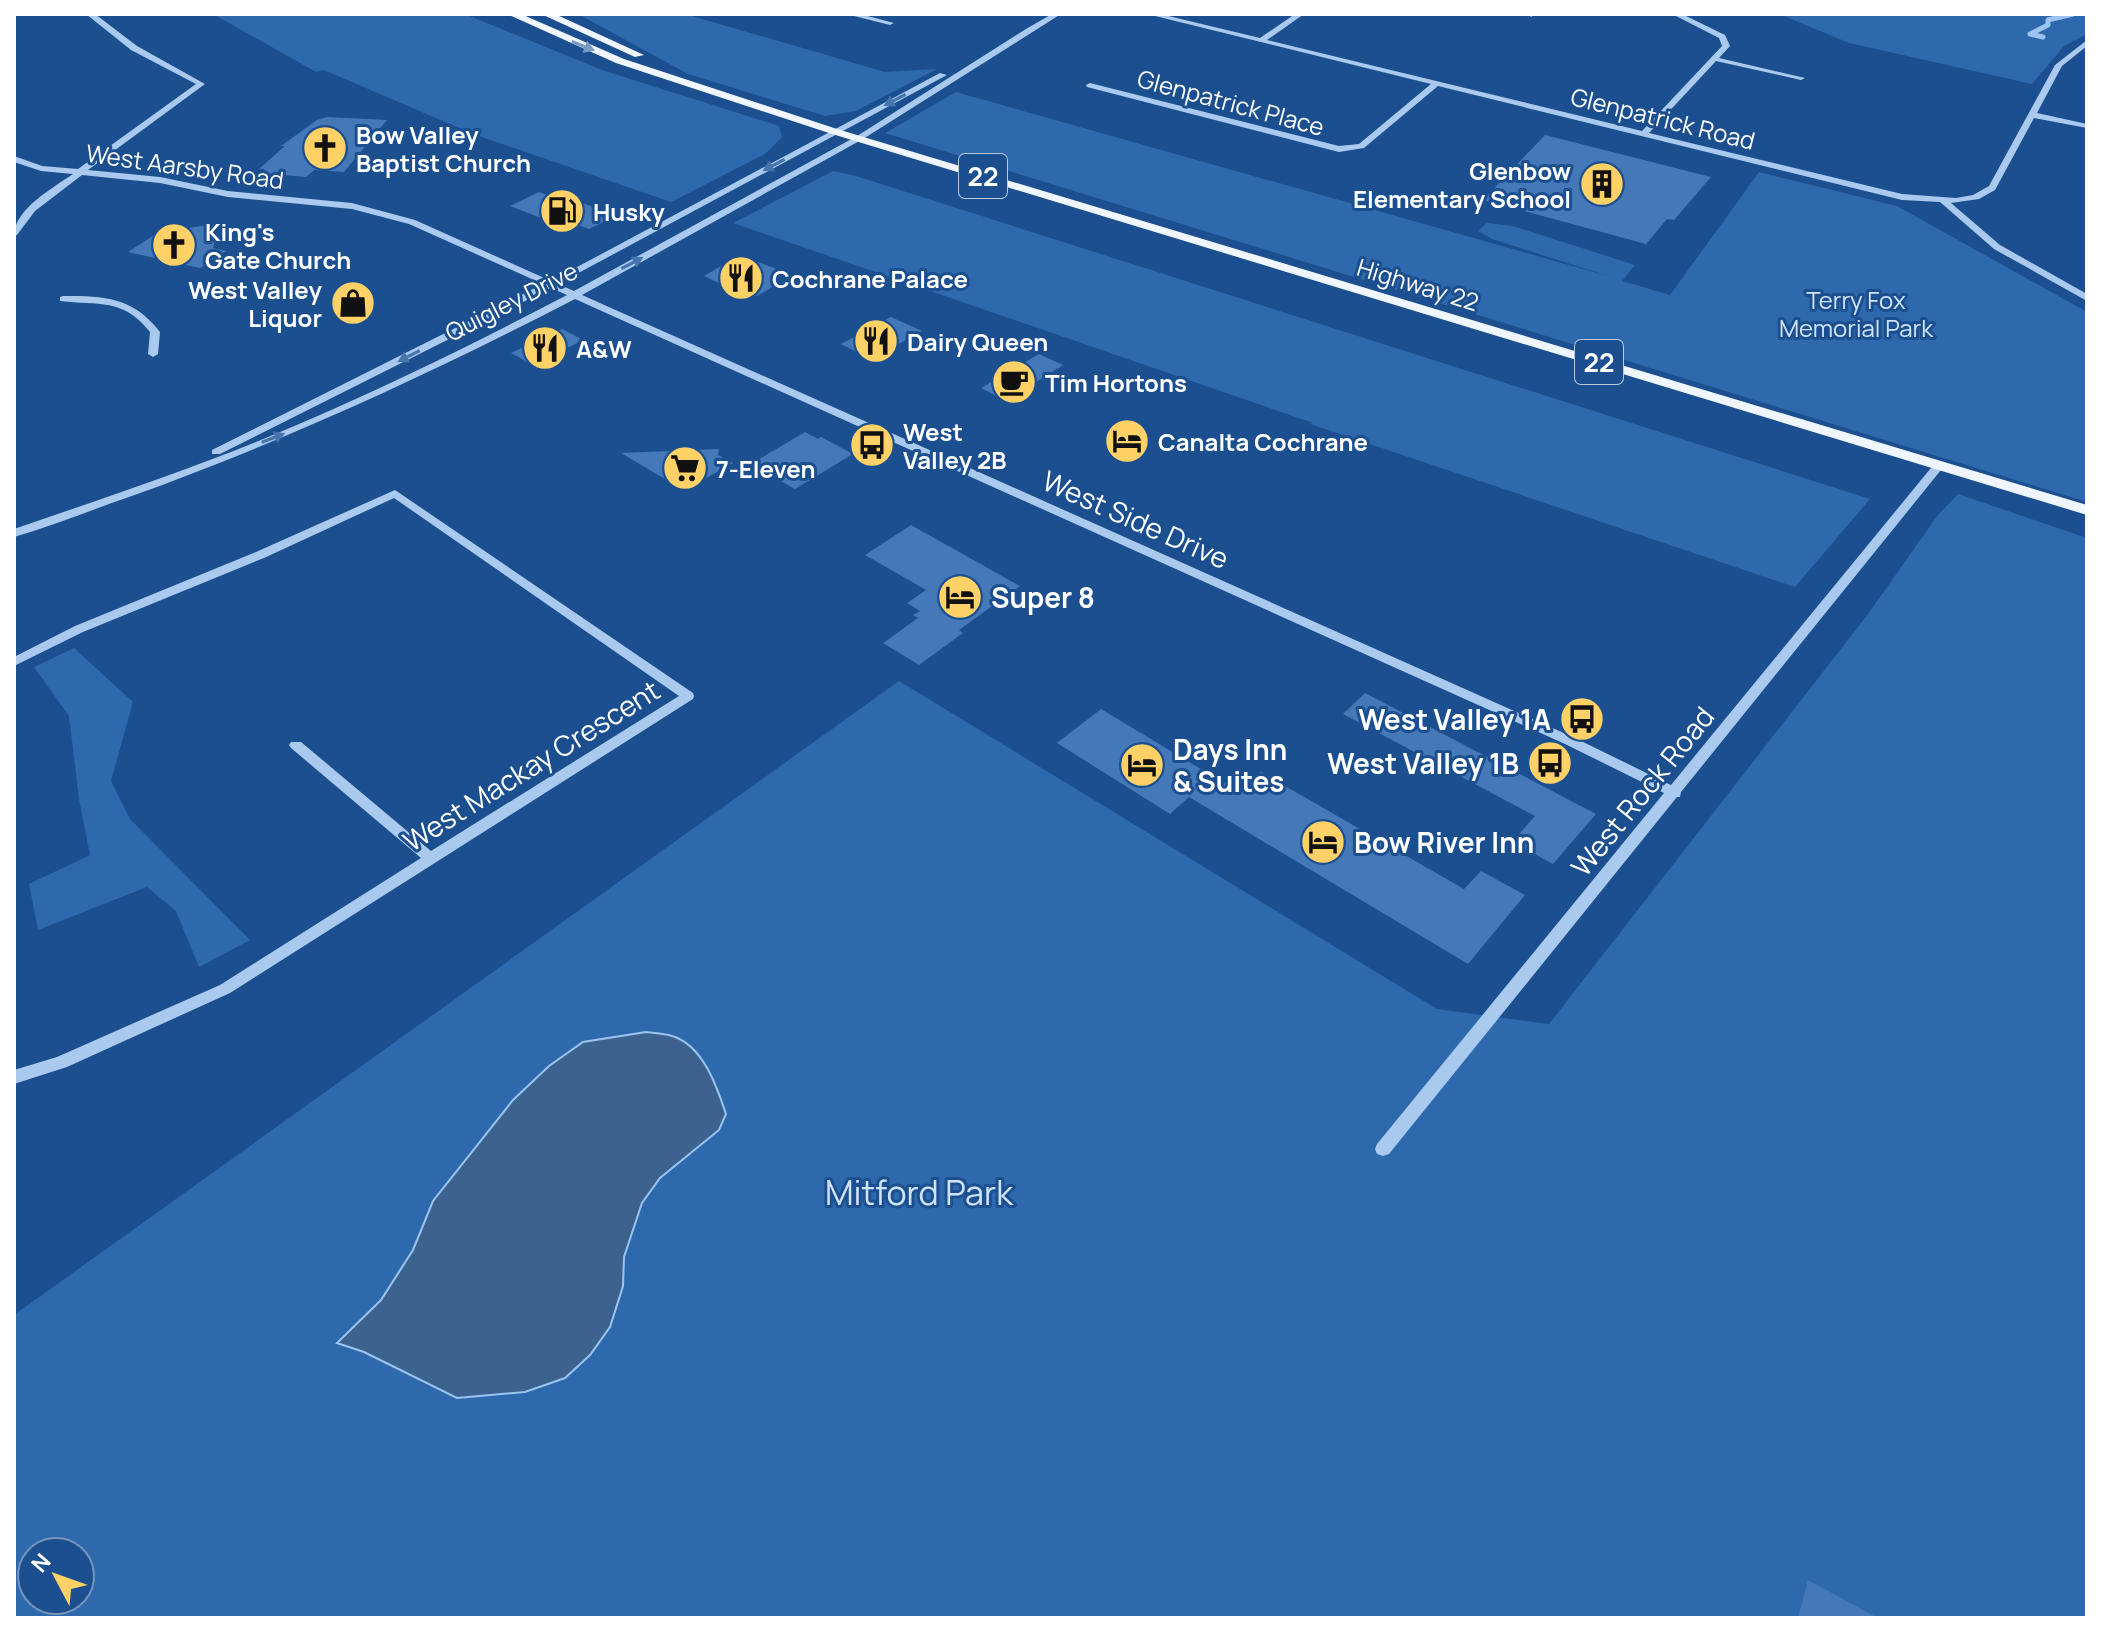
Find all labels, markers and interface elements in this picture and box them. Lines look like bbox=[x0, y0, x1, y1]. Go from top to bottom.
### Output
one-way arrow bbox=[571, 40, 595, 53]
street label: Glenpatrick Place bbox=[1134, 61, 1328, 143]
street label: Glenpatrick Road bbox=[1567, 79, 1759, 157]
one-way arrow bbox=[883, 94, 906, 107]
place label: Bow Valley Baptist Church bbox=[356, 118, 531, 179]
church icon: Bow Valley Baptist Church bbox=[301, 124, 349, 172]
street label: West Aarsby Road bbox=[84, 136, 286, 196]
road number: 22 bbox=[959, 154, 1007, 198]
place label: Glenbow Elementary School bbox=[1353, 154, 1571, 215]
one-way arrow bbox=[762, 158, 785, 171]
building icon: Glenbow Elementary School bbox=[1578, 160, 1626, 208]
fuel station icon: Husky bbox=[538, 187, 586, 235]
place label: Husky bbox=[593, 195, 665, 228]
place label: King's Gate Church bbox=[205, 215, 351, 276]
church icon: King's Gate Church bbox=[150, 221, 198, 269]
street label: Highway 22 bbox=[1353, 250, 1483, 318]
street label: Quigley Drive bbox=[439, 254, 583, 348]
restaurant icon: Cochrane Palace bbox=[717, 254, 765, 302]
one-way arrow bbox=[621, 256, 643, 270]
place label: Cochrane Palace bbox=[772, 262, 968, 295]
place label: West Valley Liquor bbox=[188, 273, 323, 334]
shop icon: West Valley Liquor bbox=[329, 279, 377, 327]
park label: Terry Fox Memorial Park bbox=[1779, 283, 1934, 344]
restaurant icon: Dairy Queen bbox=[852, 317, 900, 365]
restaurant icon: A&W bbox=[521, 324, 569, 372]
place label: Dairy Queen bbox=[907, 325, 1048, 358]
place label: A&W bbox=[576, 332, 632, 365]
road number: 22 bbox=[1575, 340, 1623, 384]
one-way arrow bbox=[397, 349, 420, 363]
cafe icon: Tim Hortons bbox=[990, 358, 1038, 406]
place label: Tim Hortons bbox=[1045, 366, 1187, 399]
place label: West Valley 2B bbox=[903, 415, 1006, 476]
hotel icon: Canalta Cochrane bbox=[1103, 417, 1151, 465]
bus stop icon: West Valley 2B bbox=[848, 421, 896, 469]
place label: Canalta Cochrane bbox=[1158, 425, 1368, 458]
one-way arrow bbox=[261, 431, 285, 444]
supermarket icon: 7-Eleven bbox=[661, 444, 709, 492]
place label: 7-Eleven bbox=[716, 452, 815, 485]
street label: West Side Drive bbox=[1037, 461, 1235, 577]
hotel icon: Super 8 bbox=[936, 573, 984, 621]
place label: Super 8 bbox=[991, 578, 1095, 616]
street label: West Mackay Crescent bbox=[396, 671, 666, 859]
bus stop icon: West Valley 1A bbox=[1558, 695, 1606, 743]
street label: West Rock Road bbox=[1562, 698, 1722, 884]
place label: West Valley 1A bbox=[1358, 700, 1551, 738]
place label: Days Inn & Suites bbox=[1173, 730, 1287, 800]
bus stop icon: West Valley 1B bbox=[1526, 739, 1574, 787]
hotel icon: Days Inn & Suites bbox=[1118, 741, 1166, 789]
place label: West Valley 1B bbox=[1327, 744, 1519, 782]
hotel icon: Bow River Inn bbox=[1299, 818, 1347, 866]
place label: Bow River Inn bbox=[1354, 823, 1534, 861]
park label: Mitford Park bbox=[825, 1169, 1014, 1215]
north arrow bbox=[16, 1536, 96, 1616]
text: N bbox=[24, 1547, 57, 1579]

